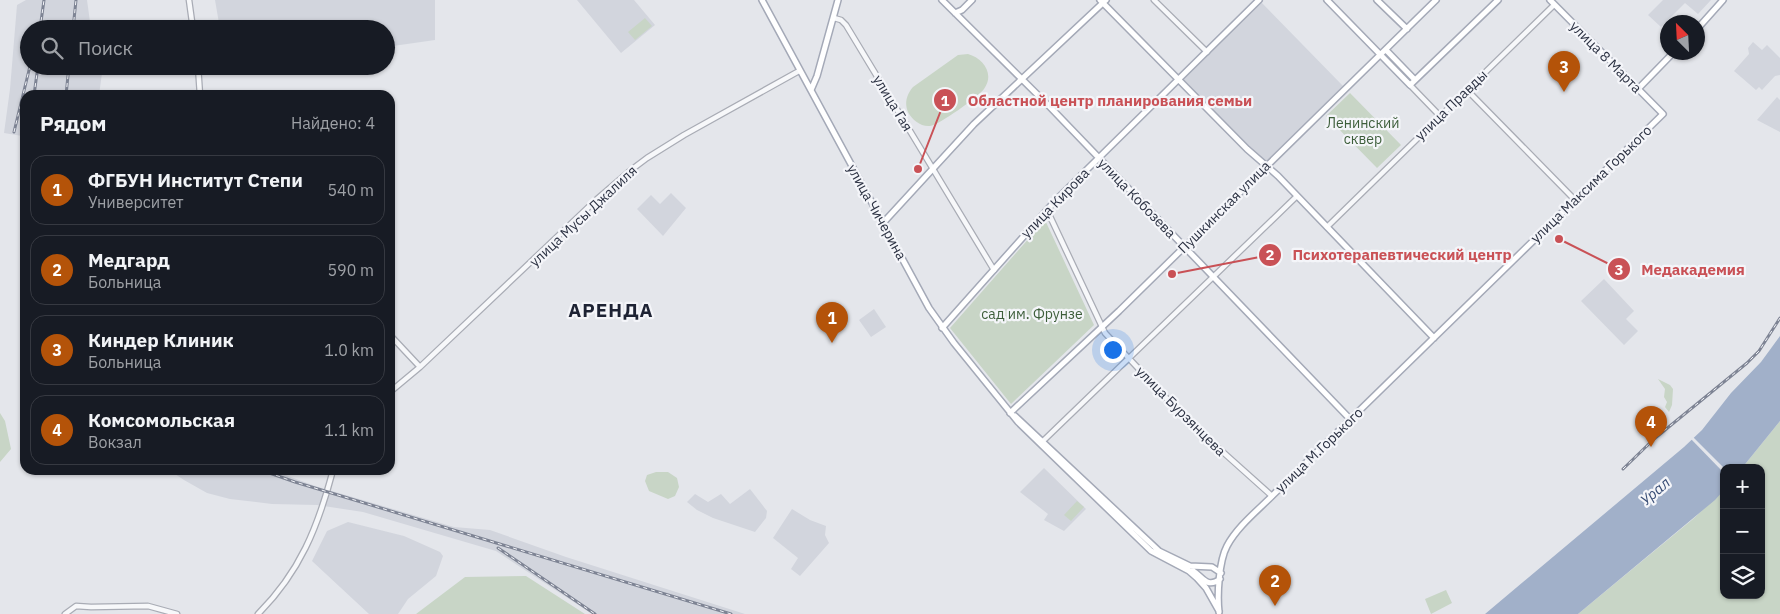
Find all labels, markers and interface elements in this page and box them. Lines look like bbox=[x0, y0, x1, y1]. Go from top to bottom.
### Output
north arrow bbox=[1660, 15, 1705, 60]
street label: улица 8 Марта bbox=[1566, 17, 1646, 97]
search box bbox=[20, 20, 395, 75]
icon: search bbox=[38, 34, 66, 62]
text: Поиск bbox=[78, 36, 133, 60]
pin: 3 bbox=[1548, 51, 1580, 92]
street label: улица Правды bbox=[1411, 66, 1491, 144]
street label: улица Гая bbox=[869, 71, 917, 135]
callout: Областной центр планирования семьи bbox=[933, 85, 1262, 115]
text: 1 bbox=[940, 91, 950, 110]
text: Областной центр планирования семьи bbox=[968, 91, 1252, 110]
text: Рядом bbox=[40, 109, 107, 137]
text: Найдено: 4 bbox=[291, 113, 375, 133]
park label: Ленинский сквер bbox=[1326, 114, 1400, 148]
street label: улица Максима Горького bbox=[1526, 121, 1656, 247]
street label: улица Кобозева bbox=[1094, 154, 1180, 242]
street label: Пушкинская улица bbox=[1174, 157, 1274, 257]
street label: улица Мусы Джалиля bbox=[525, 161, 641, 271]
street label: улица Чичерина bbox=[843, 161, 911, 263]
street label: улица Кирова bbox=[1017, 164, 1093, 242]
text: ФГБУН Институт Степи bbox=[88, 168, 303, 192]
text: 1 bbox=[52, 180, 62, 200]
text: 540 m bbox=[327, 180, 374, 200]
text: Университет bbox=[88, 192, 184, 212]
callout: Психотерапевтический центр bbox=[1257, 240, 1522, 270]
text: 2 bbox=[1265, 245, 1275, 264]
text: Психотерапевтический центр bbox=[1292, 245, 1512, 264]
text: Медгард bbox=[88, 248, 170, 272]
callout: Медакадемия bbox=[1607, 254, 1755, 284]
text: 2 bbox=[52, 260, 62, 280]
text: 590 m bbox=[327, 260, 374, 280]
text: 3 bbox=[1614, 260, 1624, 279]
text: Медакадемия bbox=[1641, 260, 1745, 279]
text: Больница bbox=[88, 272, 161, 292]
district label: АРЕНДА bbox=[568, 298, 654, 322]
pin: 1 bbox=[816, 302, 848, 343]
park label: сад им. Фрунзе bbox=[981, 305, 1083, 323]
text: Киндер Клиник bbox=[88, 328, 234, 352]
your location bbox=[1100, 337, 1126, 363]
text: 3 bbox=[52, 340, 62, 360]
text: 1.0 km bbox=[324, 340, 374, 360]
text: Больница bbox=[88, 352, 161, 372]
street label: улица Бурзянцева bbox=[1132, 362, 1230, 460]
street label: улица М.Горького bbox=[1271, 403, 1367, 496]
pin: 4 bbox=[1635, 406, 1667, 447]
text: Комсомольская bbox=[88, 408, 235, 432]
text: 4 bbox=[52, 420, 62, 440]
text: 1.1 km bbox=[324, 420, 374, 440]
text: Вокзал bbox=[88, 432, 142, 452]
map controls bbox=[1720, 464, 1765, 599]
button: + bbox=[1720, 464, 1765, 509]
water label: Урал bbox=[1636, 473, 1674, 509]
button: − bbox=[1720, 509, 1765, 554]
button: layers bbox=[1720, 554, 1765, 599]
pin: 2 bbox=[1259, 565, 1291, 606]

